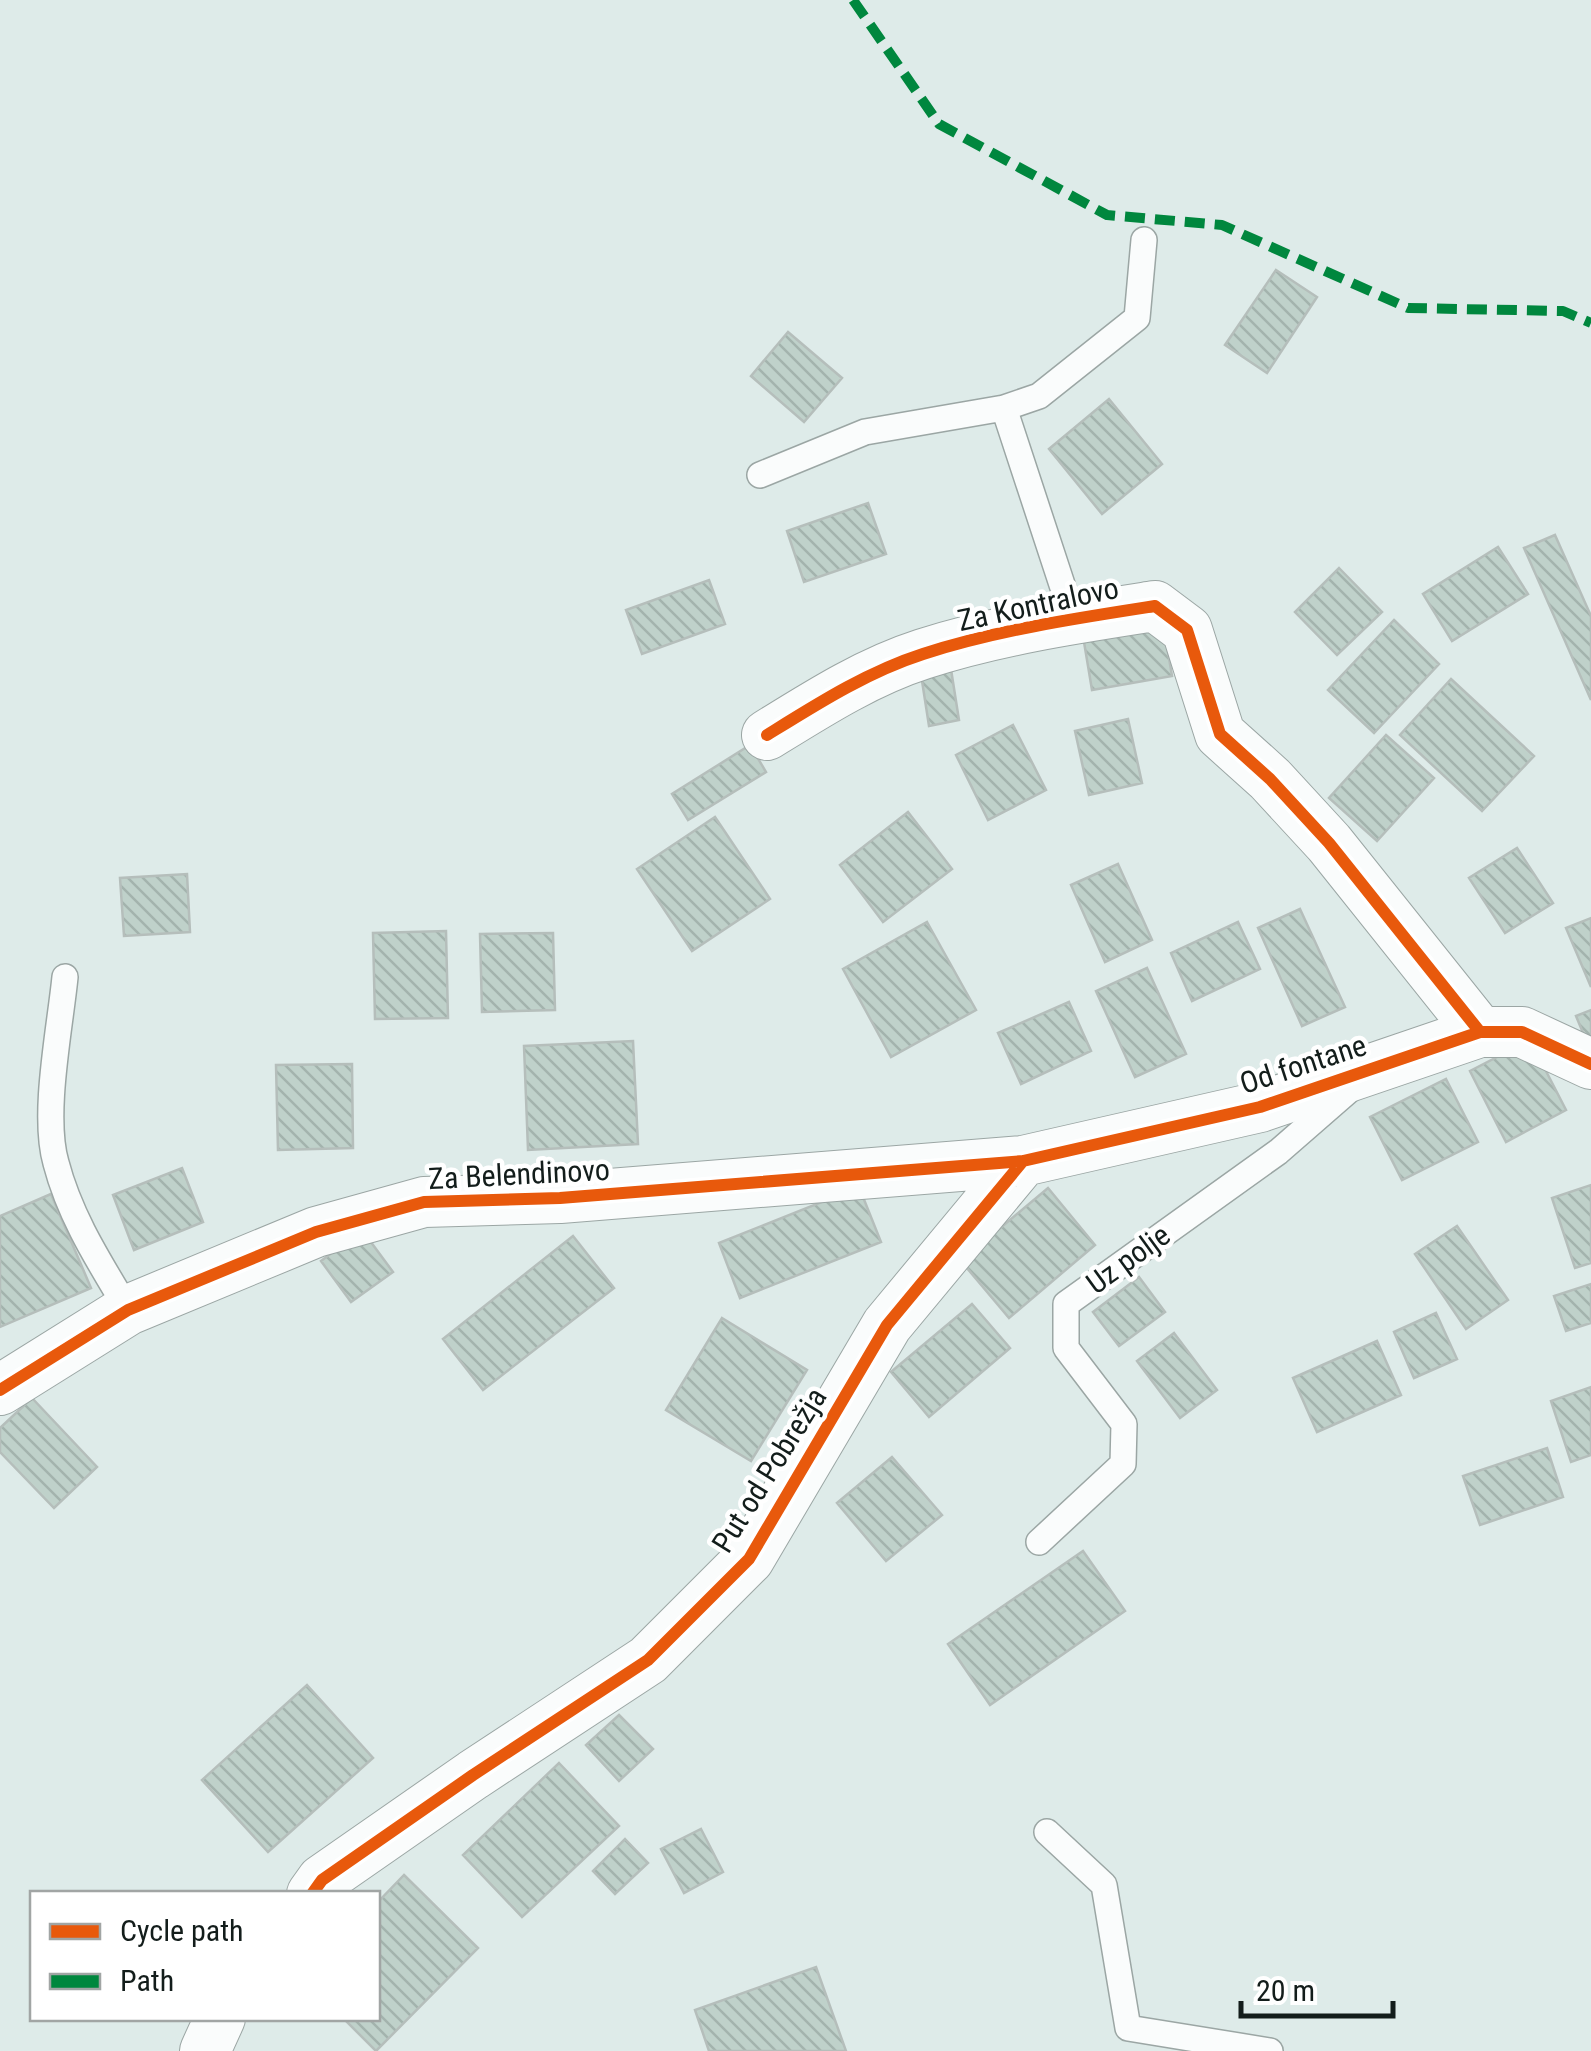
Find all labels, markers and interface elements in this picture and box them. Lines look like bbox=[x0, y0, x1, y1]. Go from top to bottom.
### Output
street label: Za Kontralovo bbox=[954, 570, 1122, 638]
street label: Od fontane bbox=[1235, 1027, 1371, 1101]
street label: Za Belendinovo bbox=[427, 1152, 611, 1196]
street label: Uz polje bbox=[1080, 1217, 1176, 1301]
street label: Put od Pobrežja bbox=[705, 1381, 833, 1559]
legend bbox=[30, 1891, 380, 2021]
text: Cycle path bbox=[120, 1913, 244, 1948]
scale bar bbox=[1241, 1956, 1394, 2018]
text: Path bbox=[120, 1963, 174, 1998]
text: 20 m bbox=[1256, 1973, 1315, 2008]

